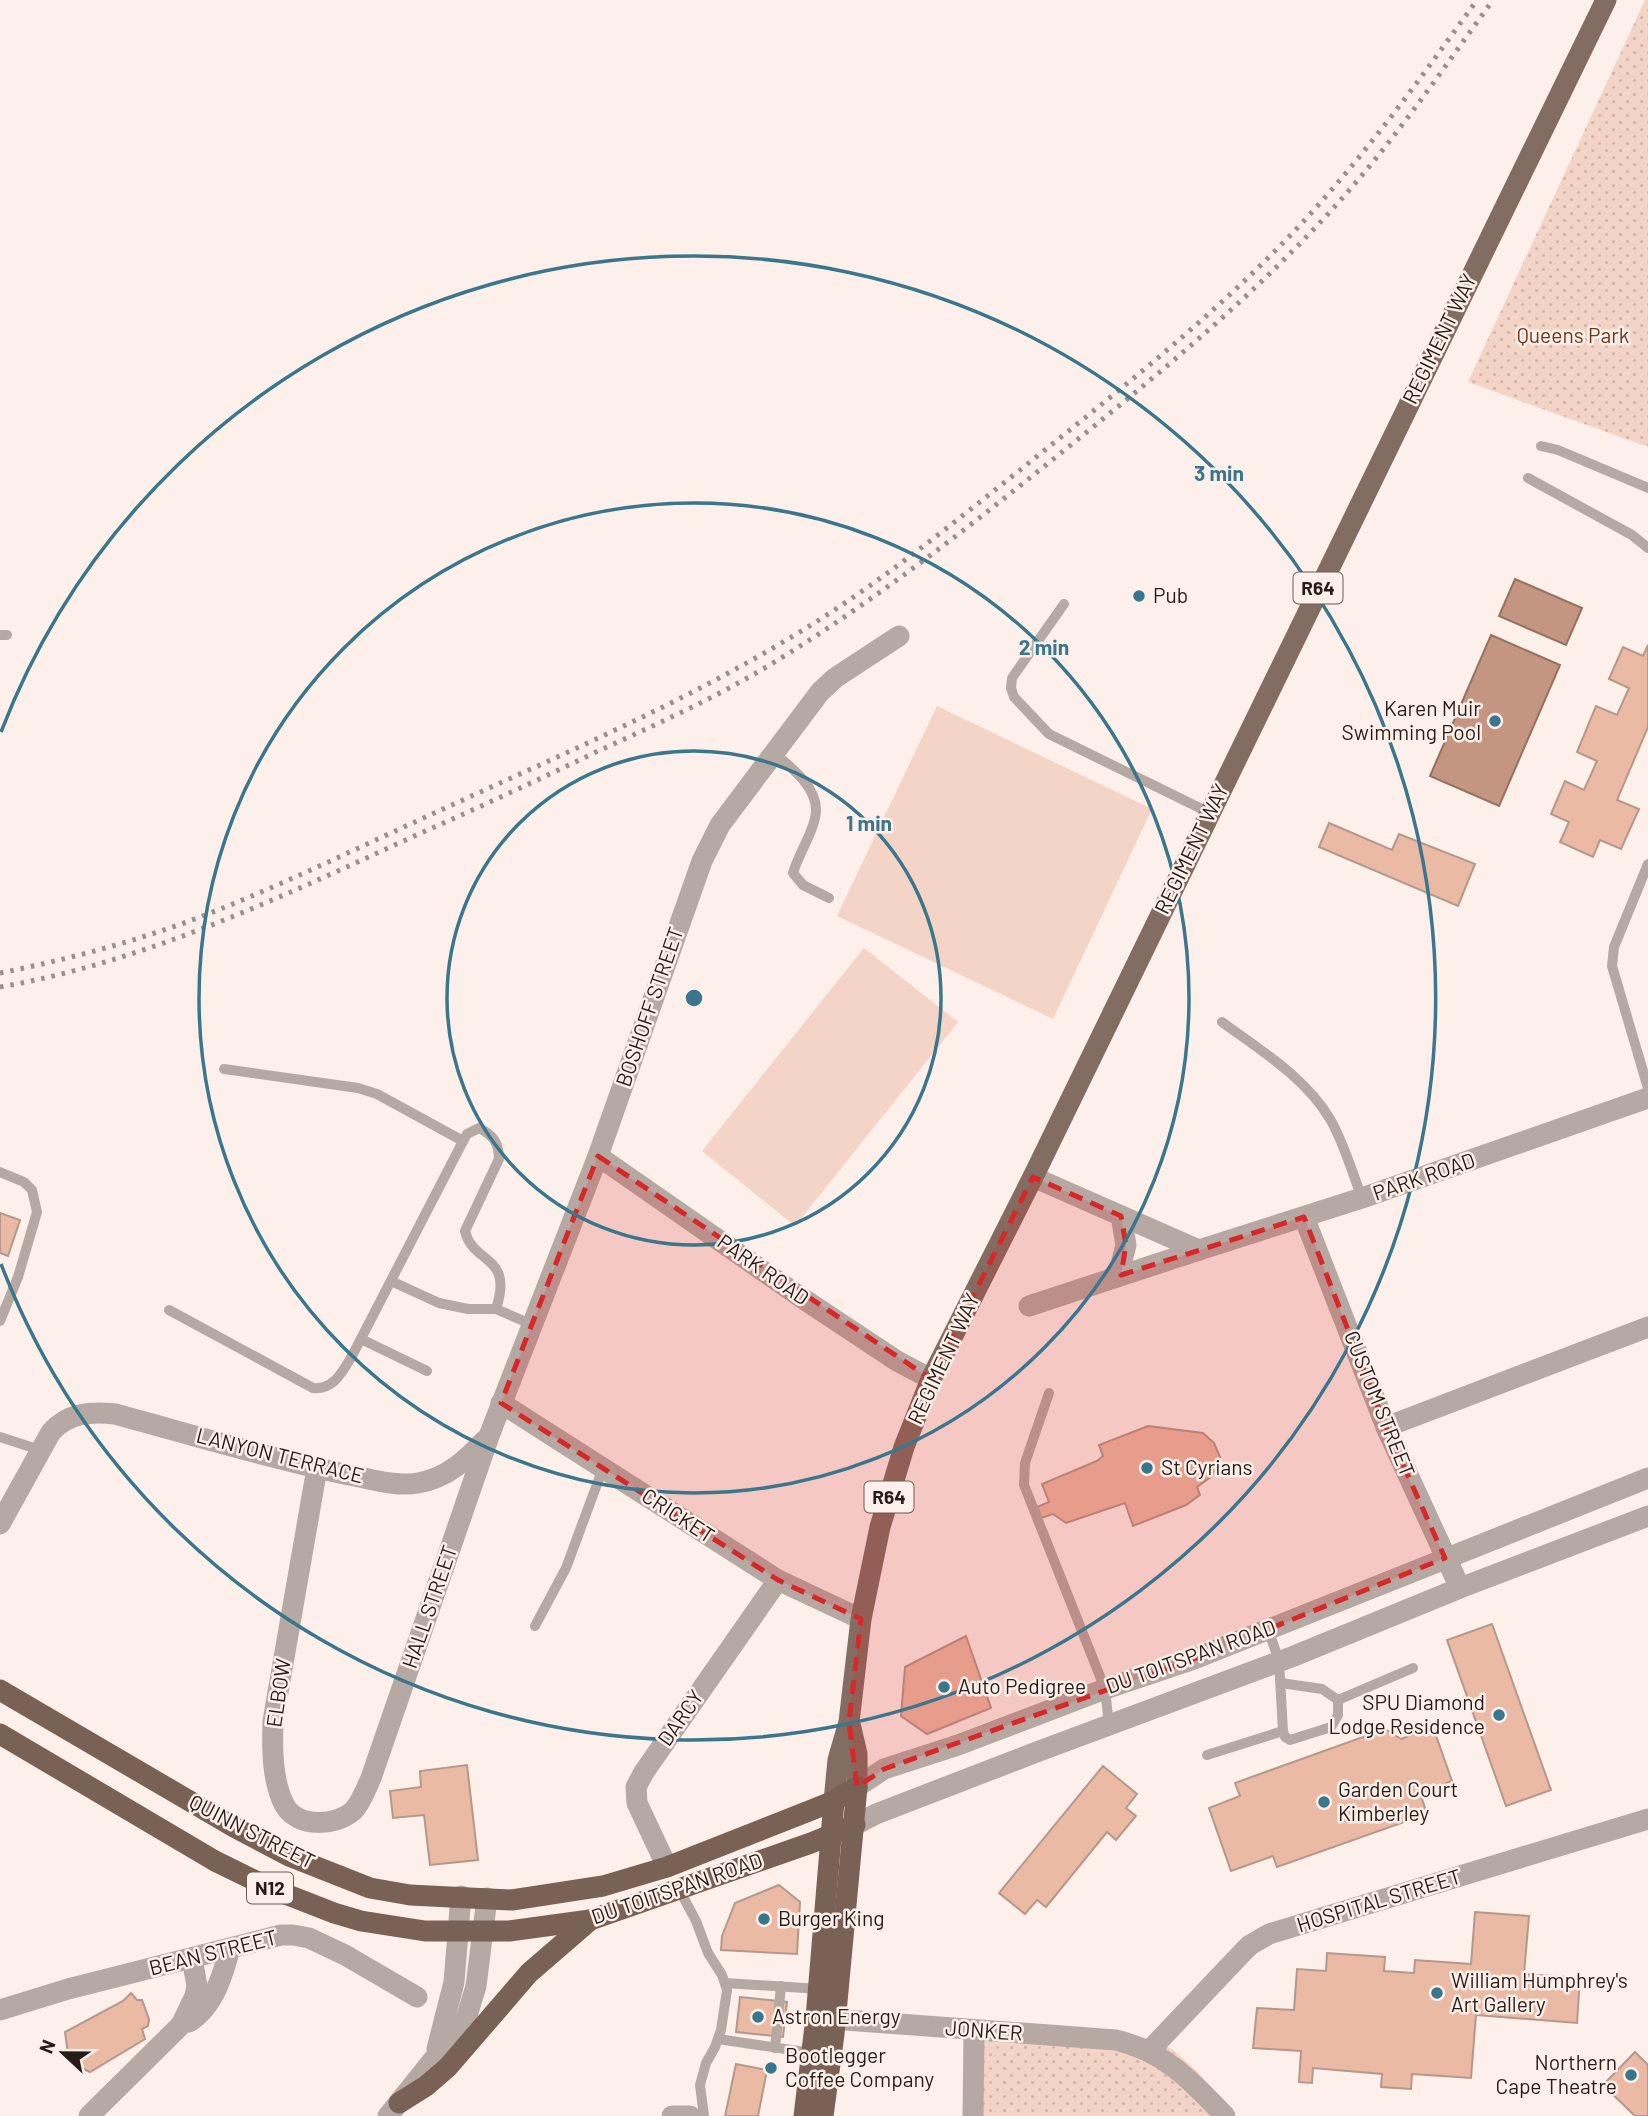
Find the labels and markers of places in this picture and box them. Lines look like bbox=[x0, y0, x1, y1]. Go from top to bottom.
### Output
place label: Pub bbox=[1153, 582, 1188, 607]
marker: Pub bbox=[1131, 588, 1147, 604]
place label: Karen Muir Swimming Pool bbox=[1342, 695, 1481, 744]
marker: Karen Muir Swimming Pool bbox=[1487, 713, 1503, 729]
centre of rings bbox=[682, 986, 706, 1010]
place label: St Cyrians bbox=[1161, 1454, 1253, 1479]
marker: St Cyrians bbox=[1139, 1460, 1155, 1476]
place label: Auto Pedigree bbox=[958, 1673, 1086, 1698]
marker: Auto Pedigree bbox=[936, 1679, 952, 1695]
place label: SPU Diamond Lodge Residence bbox=[1328, 1689, 1485, 1738]
marker: SPU Diamond Lodge Residence bbox=[1491, 1707, 1507, 1723]
place label: Garden Court Kimberley bbox=[1338, 1776, 1458, 1825]
marker: Garden Court Kimberley bbox=[1316, 1794, 1332, 1810]
place label: Burger King bbox=[778, 1905, 885, 1930]
marker: Burger King bbox=[756, 1911, 772, 1927]
place label: William Humphrey's Art Gallery bbox=[1451, 1967, 1628, 2016]
marker: William Humphrey's Art Gallery bbox=[1429, 1985, 1445, 2001]
place label: Astron Energy bbox=[772, 2003, 901, 2028]
marker: Astron Energy bbox=[750, 2009, 766, 2025]
place label: Bootlegger Coffee Company bbox=[785, 2042, 935, 2091]
place label: Northern Cape Theatre bbox=[1496, 2049, 1617, 2098]
marker: Bootlegger Coffee Company bbox=[763, 2060, 779, 2076]
marker: Northern Cape Theatre bbox=[1623, 2067, 1639, 2083]

